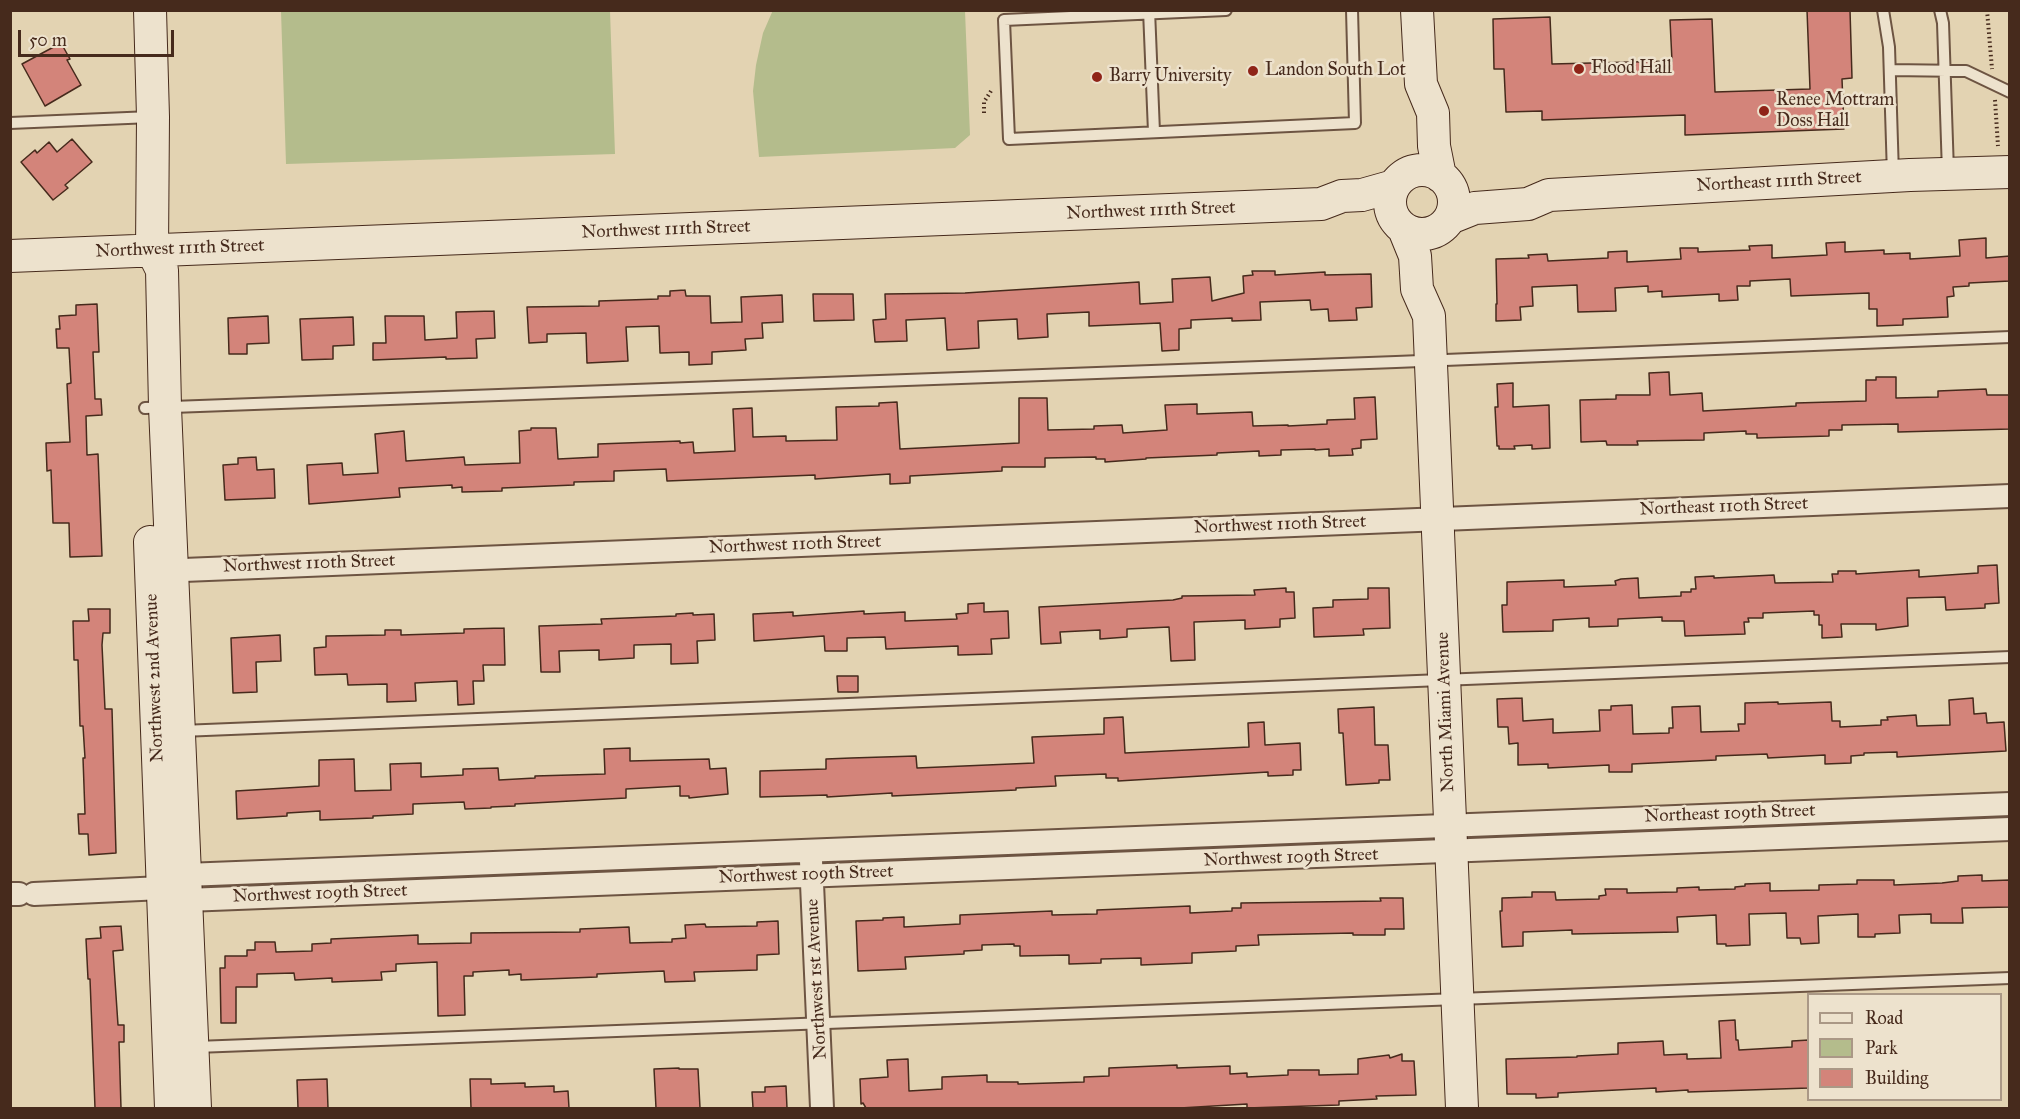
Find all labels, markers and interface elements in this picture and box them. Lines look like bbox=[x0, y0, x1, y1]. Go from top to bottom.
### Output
scale bar bbox=[21, 18, 177, 56]
text: 50 m bbox=[29, 29, 67, 51]
place label: Flood Hall bbox=[1591, 58, 1672, 80]
place label: Landon South Lot bbox=[1265, 60, 1406, 82]
marker: Flood Hall bbox=[1572, 62, 1586, 76]
marker: Landon South Lot bbox=[1246, 64, 1260, 78]
place label: Barry University bbox=[1109, 66, 1231, 88]
marker: Barry University bbox=[1090, 70, 1104, 84]
place label: Renee Mottram Doss Hall bbox=[1776, 90, 1894, 132]
marker: Renee Mottram Doss Hall bbox=[1757, 104, 1771, 118]
street label: Northeast 111th Street bbox=[1696, 167, 1862, 197]
street label: Northwest 111th Street bbox=[1066, 197, 1236, 225]
street label: Northwest 111th Street bbox=[581, 216, 751, 244]
street label: Northwest 111th Street bbox=[95, 235, 265, 263]
street label: Northeast 110th Street bbox=[1639, 493, 1809, 521]
street label: Northwest 110th Street bbox=[1193, 511, 1367, 539]
street label: Northwest 110th Street bbox=[708, 531, 882, 559]
street label: Northwest 110th Street bbox=[222, 550, 396, 578]
street label: Northwest 2nd Avenue bbox=[141, 593, 169, 763]
street label: North Miami Avenue bbox=[1432, 632, 1460, 792]
street label: Northeast 109th Street bbox=[1644, 800, 1816, 828]
street label: Northwest 109th Street bbox=[1203, 844, 1379, 872]
street label: Northwest 109th Street bbox=[718, 861, 894, 889]
street label: Northwest 109th Street bbox=[232, 880, 408, 908]
street label: Northwest 1st Avenue bbox=[802, 898, 832, 1060]
legend bbox=[1807, 993, 2002, 1101]
text: Road bbox=[1865, 1007, 1903, 1029]
text: Park bbox=[1865, 1037, 1898, 1059]
text: Building bbox=[1865, 1067, 1928, 1089]

